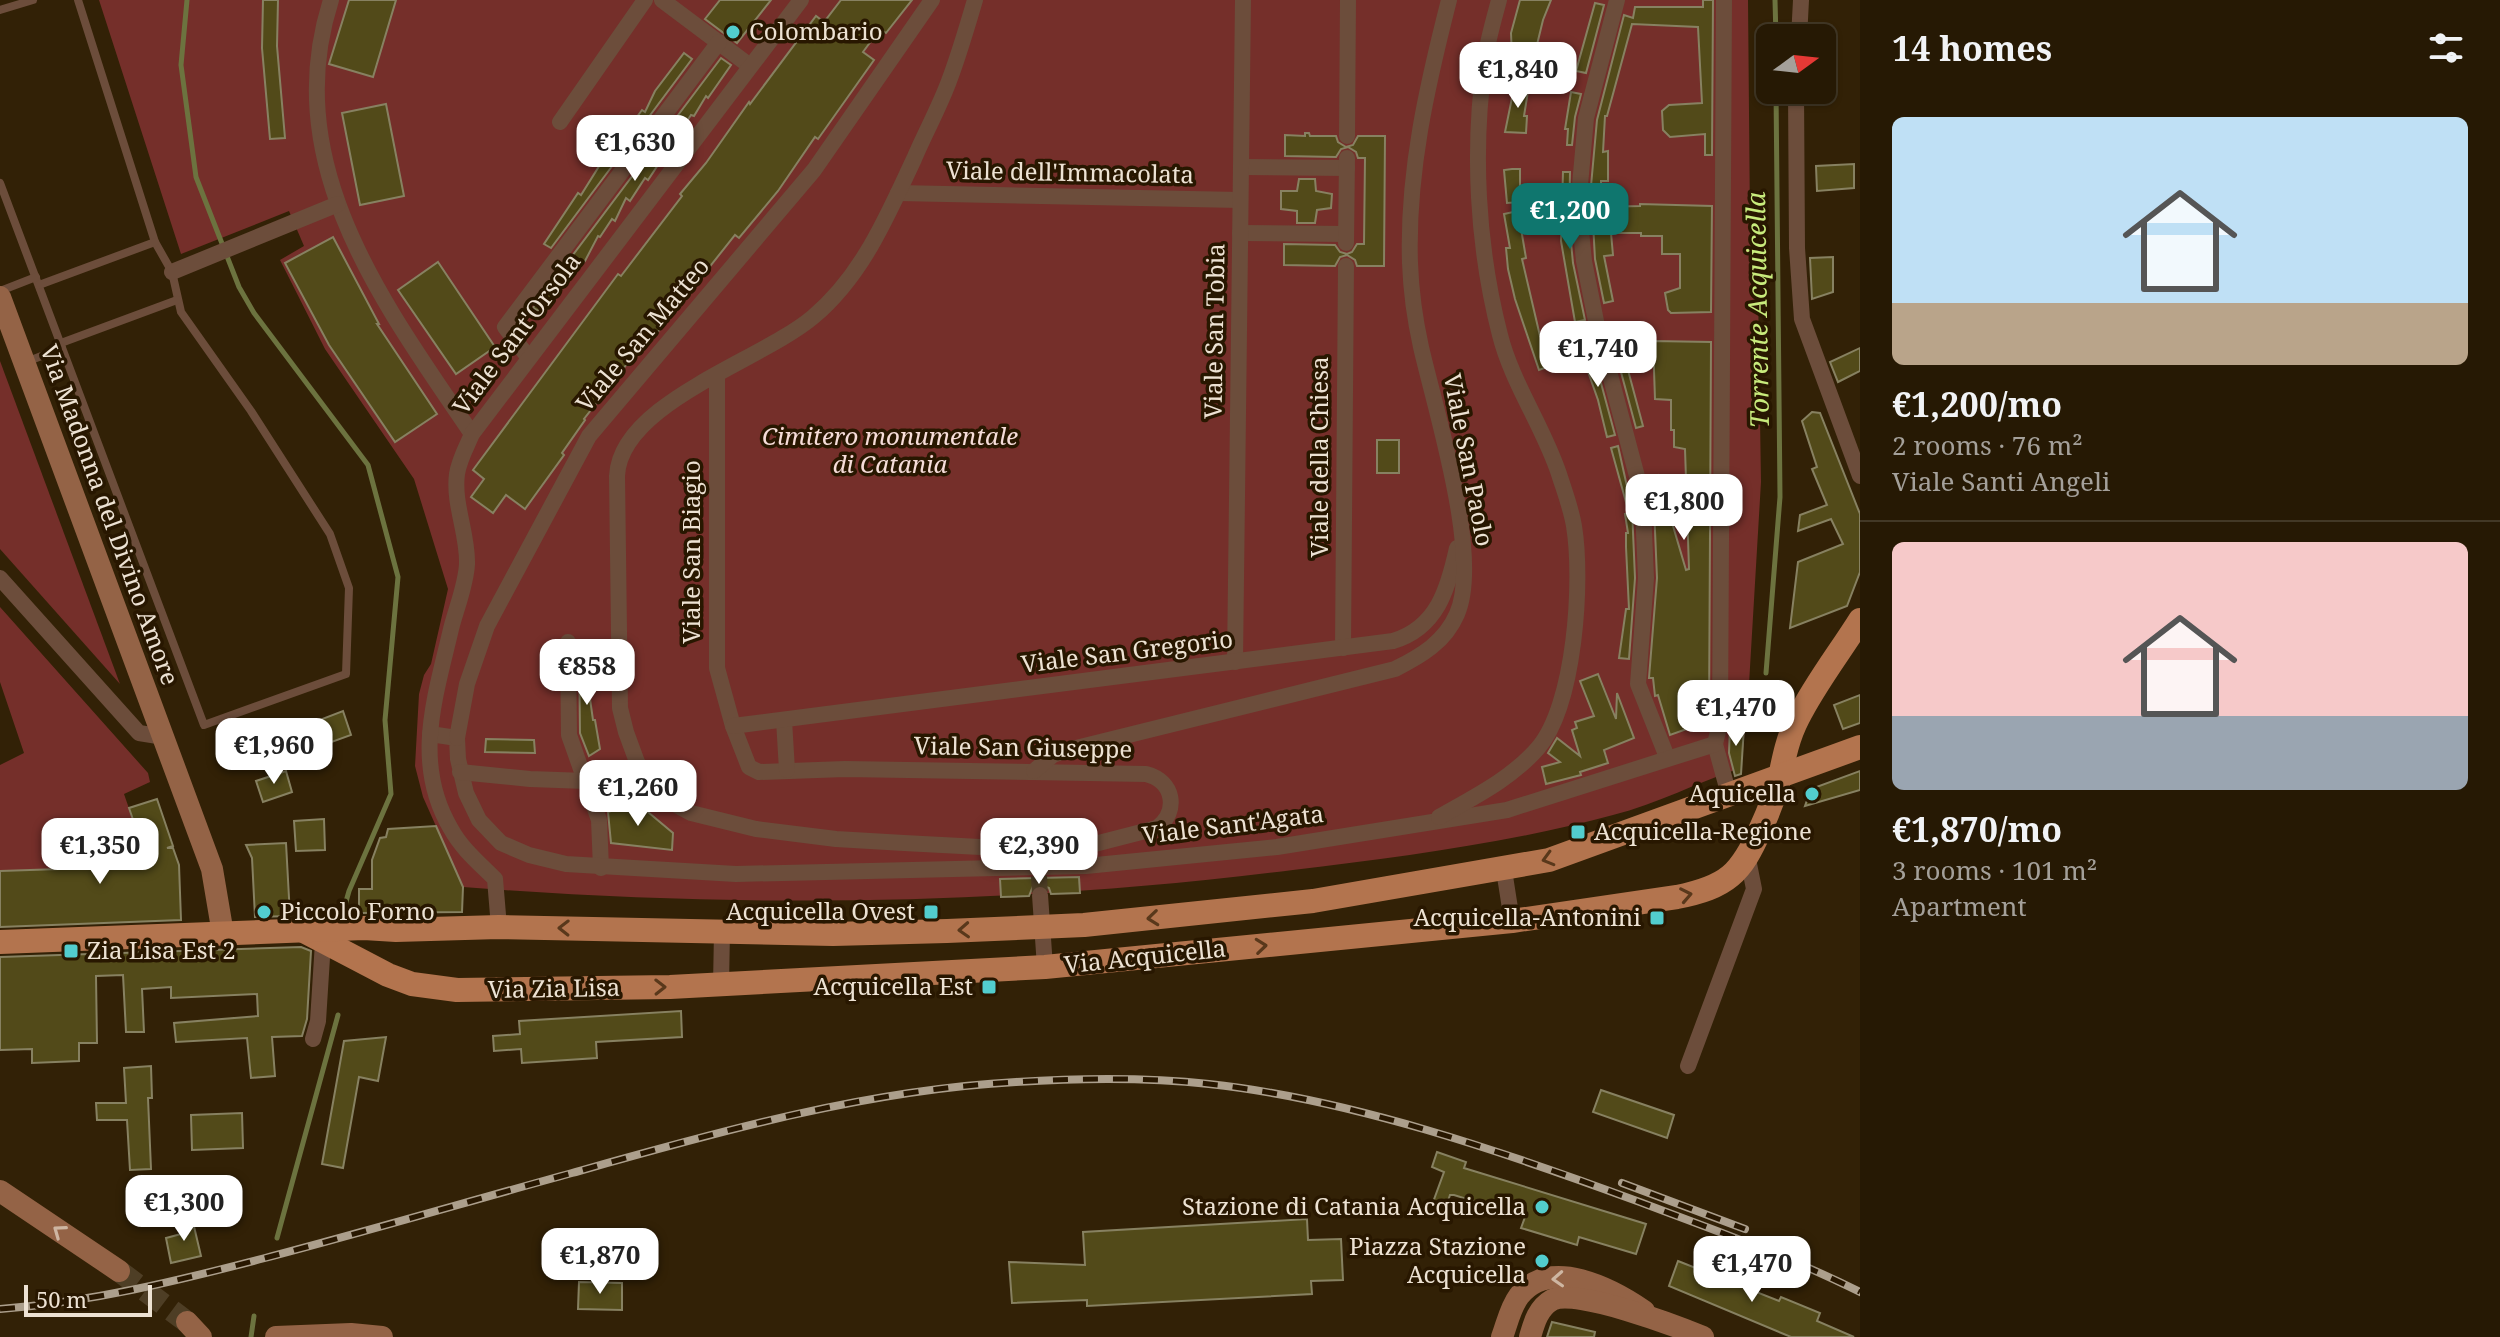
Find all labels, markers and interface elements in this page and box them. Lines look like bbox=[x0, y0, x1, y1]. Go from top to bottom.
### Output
place label: Colombario bbox=[749, 14, 883, 47]
marker: Colombario bbox=[724, 23, 742, 41]
north arrow bbox=[1756, 24, 1836, 104]
map controls bbox=[1756, 24, 1836, 104]
text: 14 homes bbox=[1892, 25, 2052, 71]
icon: filters bbox=[2424, 26, 2468, 70]
pin: €1,840 bbox=[1453, 42, 1583, 110]
text: €1,840 bbox=[1478, 50, 1558, 86]
pin: €1,630 bbox=[570, 115, 700, 183]
text: €1,630 bbox=[595, 123, 675, 159]
street label: Viale dell'Immacolata bbox=[946, 153, 1194, 190]
icon: home bbox=[2108, 169, 2252, 313]
pin: €1,200 bbox=[1505, 183, 1635, 251]
text: €1,200 bbox=[1530, 191, 1610, 227]
water label: Torrente Acquicella bbox=[1737, 192, 1777, 428]
street label: Viale San Tobia bbox=[1195, 243, 1232, 419]
street label: Viale Sant'Orsola bbox=[444, 246, 587, 421]
street label: Viale San Matteo bbox=[568, 250, 716, 418]
pin: €1,740 bbox=[1533, 321, 1663, 389]
text: €1,740 bbox=[1558, 329, 1638, 365]
street label: Via Madonna del Divino Amore bbox=[33, 340, 187, 689]
street label: Viale della Chiesa bbox=[1302, 357, 1335, 557]
street label: Viale San Paolo bbox=[1437, 371, 1502, 549]
text: €1,200/mo bbox=[1892, 381, 2062, 427]
park label: Cimitero monumentale di Catania bbox=[762, 419, 1018, 480]
text: 2 rooms · 76 m² bbox=[1892, 427, 2083, 463]
street label: Viale San Biagio bbox=[674, 460, 707, 644]
text: Viale Santi Angeli bbox=[1892, 463, 2110, 499]
pin: €1,800 bbox=[1619, 474, 1749, 542]
text: €1,800 bbox=[1644, 482, 1724, 518]
icon: home bbox=[2108, 594, 2252, 738]
street label: Viale San Gregorio bbox=[1019, 621, 1235, 680]
pin: €858 bbox=[540, 639, 634, 707]
text: €858 bbox=[558, 647, 616, 683]
pin: €1,470 bbox=[1671, 680, 1801, 748]
text: €1,470 bbox=[1696, 688, 1776, 724]
pin: €1,960 bbox=[209, 718, 339, 786]
text: €1,960 bbox=[234, 726, 314, 762]
street label: Viale San Giuseppe bbox=[914, 728, 1132, 765]
pin: €1,260 bbox=[573, 760, 703, 828]
text: €1,260 bbox=[598, 768, 678, 804]
place label: Aquicella bbox=[1689, 776, 1796, 809]
marker: Aquicella bbox=[1803, 785, 1821, 803]
street label: Viale Sant'Agata bbox=[1140, 796, 1325, 851]
text: €1,870/mo bbox=[1892, 806, 2062, 852]
place label: Acquicella-Regione bbox=[1594, 814, 1812, 847]
pin: €1,350 bbox=[35, 818, 165, 886]
pin: €2,390 bbox=[974, 818, 1104, 886]
marker: Acquicella-Regione bbox=[1569, 823, 1587, 841]
text: €1,350 bbox=[60, 826, 140, 862]
text: €2,390 bbox=[999, 826, 1079, 862]
one-way arrow bbox=[1541, 850, 1555, 867]
text: 3 rooms · 101 m² bbox=[1892, 852, 2097, 888]
one-way arrow bbox=[1679, 887, 1693, 904]
text: Apartment bbox=[1892, 888, 2027, 924]
place label: Piccolo Forno bbox=[280, 894, 435, 927]
place label: Acquicella Ovest bbox=[726, 894, 915, 927]
place label: Acquicella-Antonini bbox=[1414, 900, 1641, 933]
marker: Piccolo Forno bbox=[255, 903, 273, 921]
marker: Acquicella Ovest bbox=[922, 903, 940, 921]
one-way arrow bbox=[1146, 909, 1159, 926]
marker: Acquicella-Antonini bbox=[1648, 909, 1666, 927]
one-way arrow bbox=[557, 920, 570, 937]
one-way arrow bbox=[957, 921, 970, 938]
street label: Via Acquicella bbox=[1062, 931, 1227, 980]
place label: Zia Lisa Est 2 bbox=[87, 933, 236, 966]
one-way arrow bbox=[1255, 938, 1268, 955]
marker: Zia Lisa Est 2 bbox=[62, 942, 80, 960]
place label: Acquicella Est bbox=[814, 969, 973, 1002]
street label: Via Zia Lisa bbox=[488, 970, 620, 1005]
one-way arrow bbox=[654, 978, 667, 995]
marker: Acquicella Est bbox=[980, 978, 998, 996]
pin: €1,300 bbox=[119, 1175, 249, 1243]
text: €1,300 bbox=[144, 1183, 224, 1219]
place label: Stazione di Catania Acquicella bbox=[1182, 1189, 1526, 1222]
marker: Stazione di Catania Acquicella bbox=[1533, 1198, 1551, 1216]
one-way arrow bbox=[54, 1226, 68, 1241]
pin: €1,870 bbox=[535, 1228, 665, 1296]
place label: Piazza Stazione Acquicella bbox=[1349, 1229, 1526, 1290]
text: €1,870 bbox=[560, 1236, 640, 1272]
pin: €1,470 bbox=[1687, 1236, 1817, 1304]
text: €1,470 bbox=[1712, 1244, 1792, 1280]
marker: Piazza Stazione Acquicella bbox=[1533, 1252, 1551, 1270]
one-way arrow bbox=[1552, 1271, 1564, 1288]
scale bar bbox=[24, 1281, 152, 1317]
text: 50 m bbox=[36, 1284, 87, 1314]

